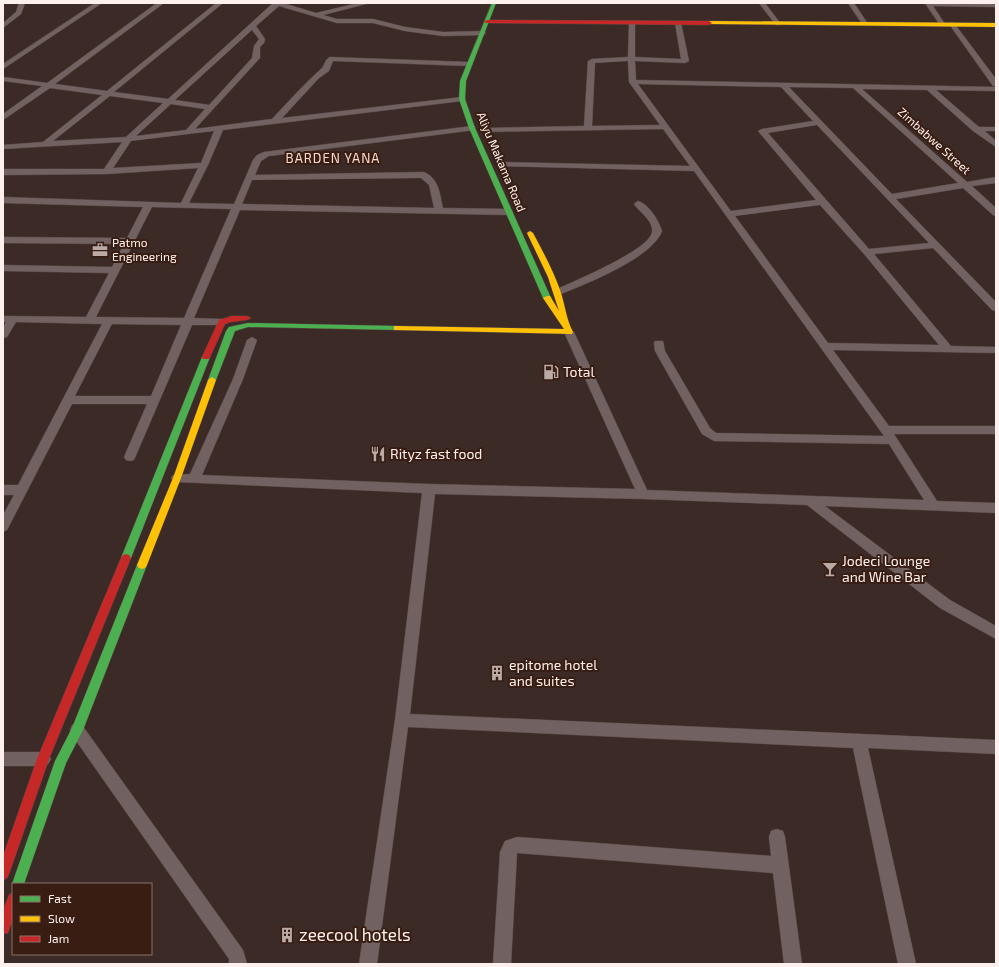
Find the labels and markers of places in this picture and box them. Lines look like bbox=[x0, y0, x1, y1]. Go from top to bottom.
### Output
place label: Patmo Engineering bbox=[112, 235, 177, 263]
office icon: Patmo Engineering bbox=[91, 241, 109, 259]
fuel station icon: Total bbox=[542, 363, 560, 381]
place label: Total bbox=[563, 363, 596, 380]
restaurant icon: Rityz fast food bbox=[369, 445, 387, 463]
place label: Rityz fast food bbox=[390, 445, 482, 462]
place label: Jodeci Lounge and Wine Bar bbox=[842, 552, 930, 585]
bar icon: Jodeci Lounge and Wine Bar bbox=[821, 560, 839, 578]
place label: epitome hotel and suites bbox=[509, 656, 598, 689]
building icon: epitome hotel and suites bbox=[488, 664, 506, 682]
place label: zeecool hotels bbox=[299, 924, 411, 944]
building icon: zeecool hotels bbox=[278, 926, 296, 944]

